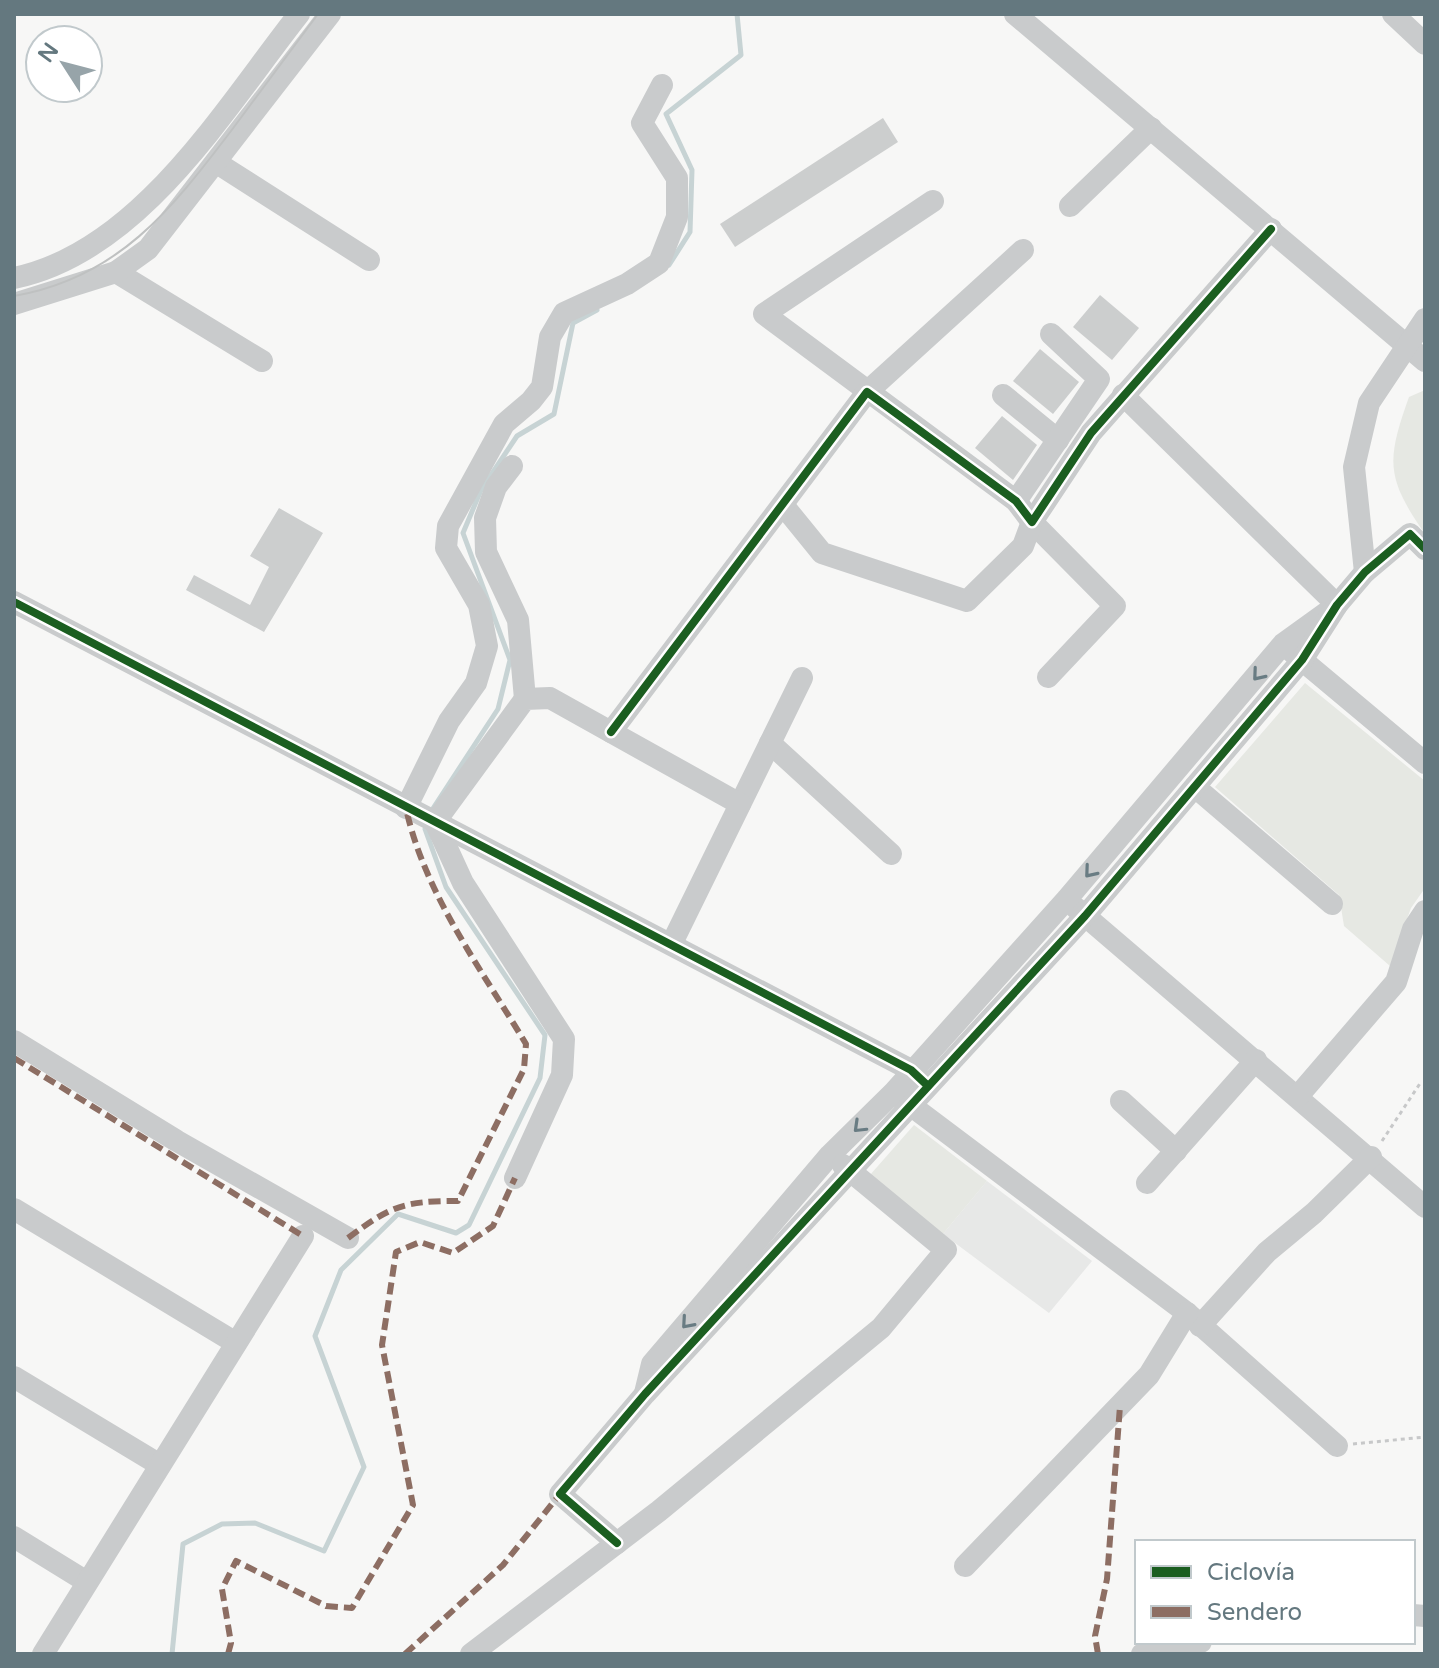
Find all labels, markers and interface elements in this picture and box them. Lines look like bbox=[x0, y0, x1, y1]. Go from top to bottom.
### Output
north arrow bbox=[24, 24, 104, 104]
text: N bbox=[33, 38, 64, 68]
one-way arrow bbox=[1253, 665, 1268, 680]
one-way arrow bbox=[1085, 863, 1099, 878]
one-way arrow bbox=[854, 1118, 868, 1132]
one-way arrow bbox=[682, 1313, 697, 1328]
legend bbox=[1135, 1540, 1415, 1644]
text: Ciclovía bbox=[1207, 1558, 1295, 1587]
text: Sendero bbox=[1207, 1598, 1302, 1627]

